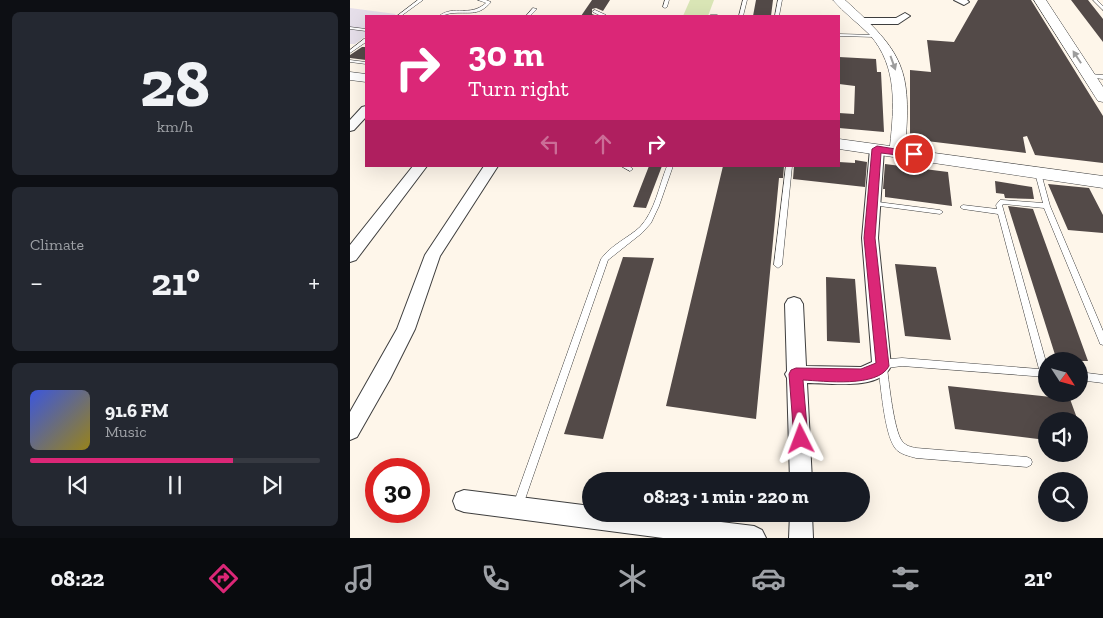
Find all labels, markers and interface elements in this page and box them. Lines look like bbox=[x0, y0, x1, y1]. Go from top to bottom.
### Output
text: 30 m bbox=[468, 33, 544, 75]
icon: right bbox=[385, 35, 450, 100]
text: 28 bbox=[140, 45, 210, 123]
one-way arrow bbox=[1072, 50, 1082, 64]
one-way arrow bbox=[890, 55, 897, 70]
text: Turn right bbox=[468, 75, 569, 102]
text: km/h bbox=[157, 117, 193, 136]
icon: left bbox=[536, 130, 564, 158]
icon: ahead bbox=[589, 130, 617, 158]
icon: right bbox=[642, 130, 670, 158]
pin bbox=[893, 133, 935, 175]
icon: arrive bbox=[900, 140, 928, 168]
text: Climate bbox=[30, 235, 84, 254]
text: 21° bbox=[151, 259, 200, 305]
text: − bbox=[30, 266, 43, 299]
text: + bbox=[308, 266, 320, 299]
north arrow bbox=[1038, 352, 1088, 402]
map controls bbox=[1038, 352, 1088, 522]
text: 91.6 FM bbox=[105, 399, 169, 422]
position arrow bbox=[774, 412, 826, 464]
button: sound bbox=[1038, 412, 1088, 462]
text: Music bbox=[105, 422, 147, 441]
speed limit sign: 30 bbox=[365, 458, 430, 523]
icon: previous bbox=[64, 471, 92, 499]
icon: pause bbox=[161, 471, 189, 499]
icon: next bbox=[258, 471, 286, 499]
button: search bbox=[1038, 472, 1088, 522]
text: 08:23 · 1 min · 220 m bbox=[643, 485, 809, 508]
icon: directions bbox=[206, 561, 241, 596]
icon: music bbox=[342, 561, 377, 596]
icon: phone bbox=[478, 561, 513, 596]
icon: climate bbox=[615, 561, 650, 596]
icon: car bbox=[751, 561, 786, 596]
icon: filters bbox=[888, 561, 923, 596]
text: 08:22 bbox=[51, 565, 104, 592]
text: 21° bbox=[1024, 565, 1052, 592]

